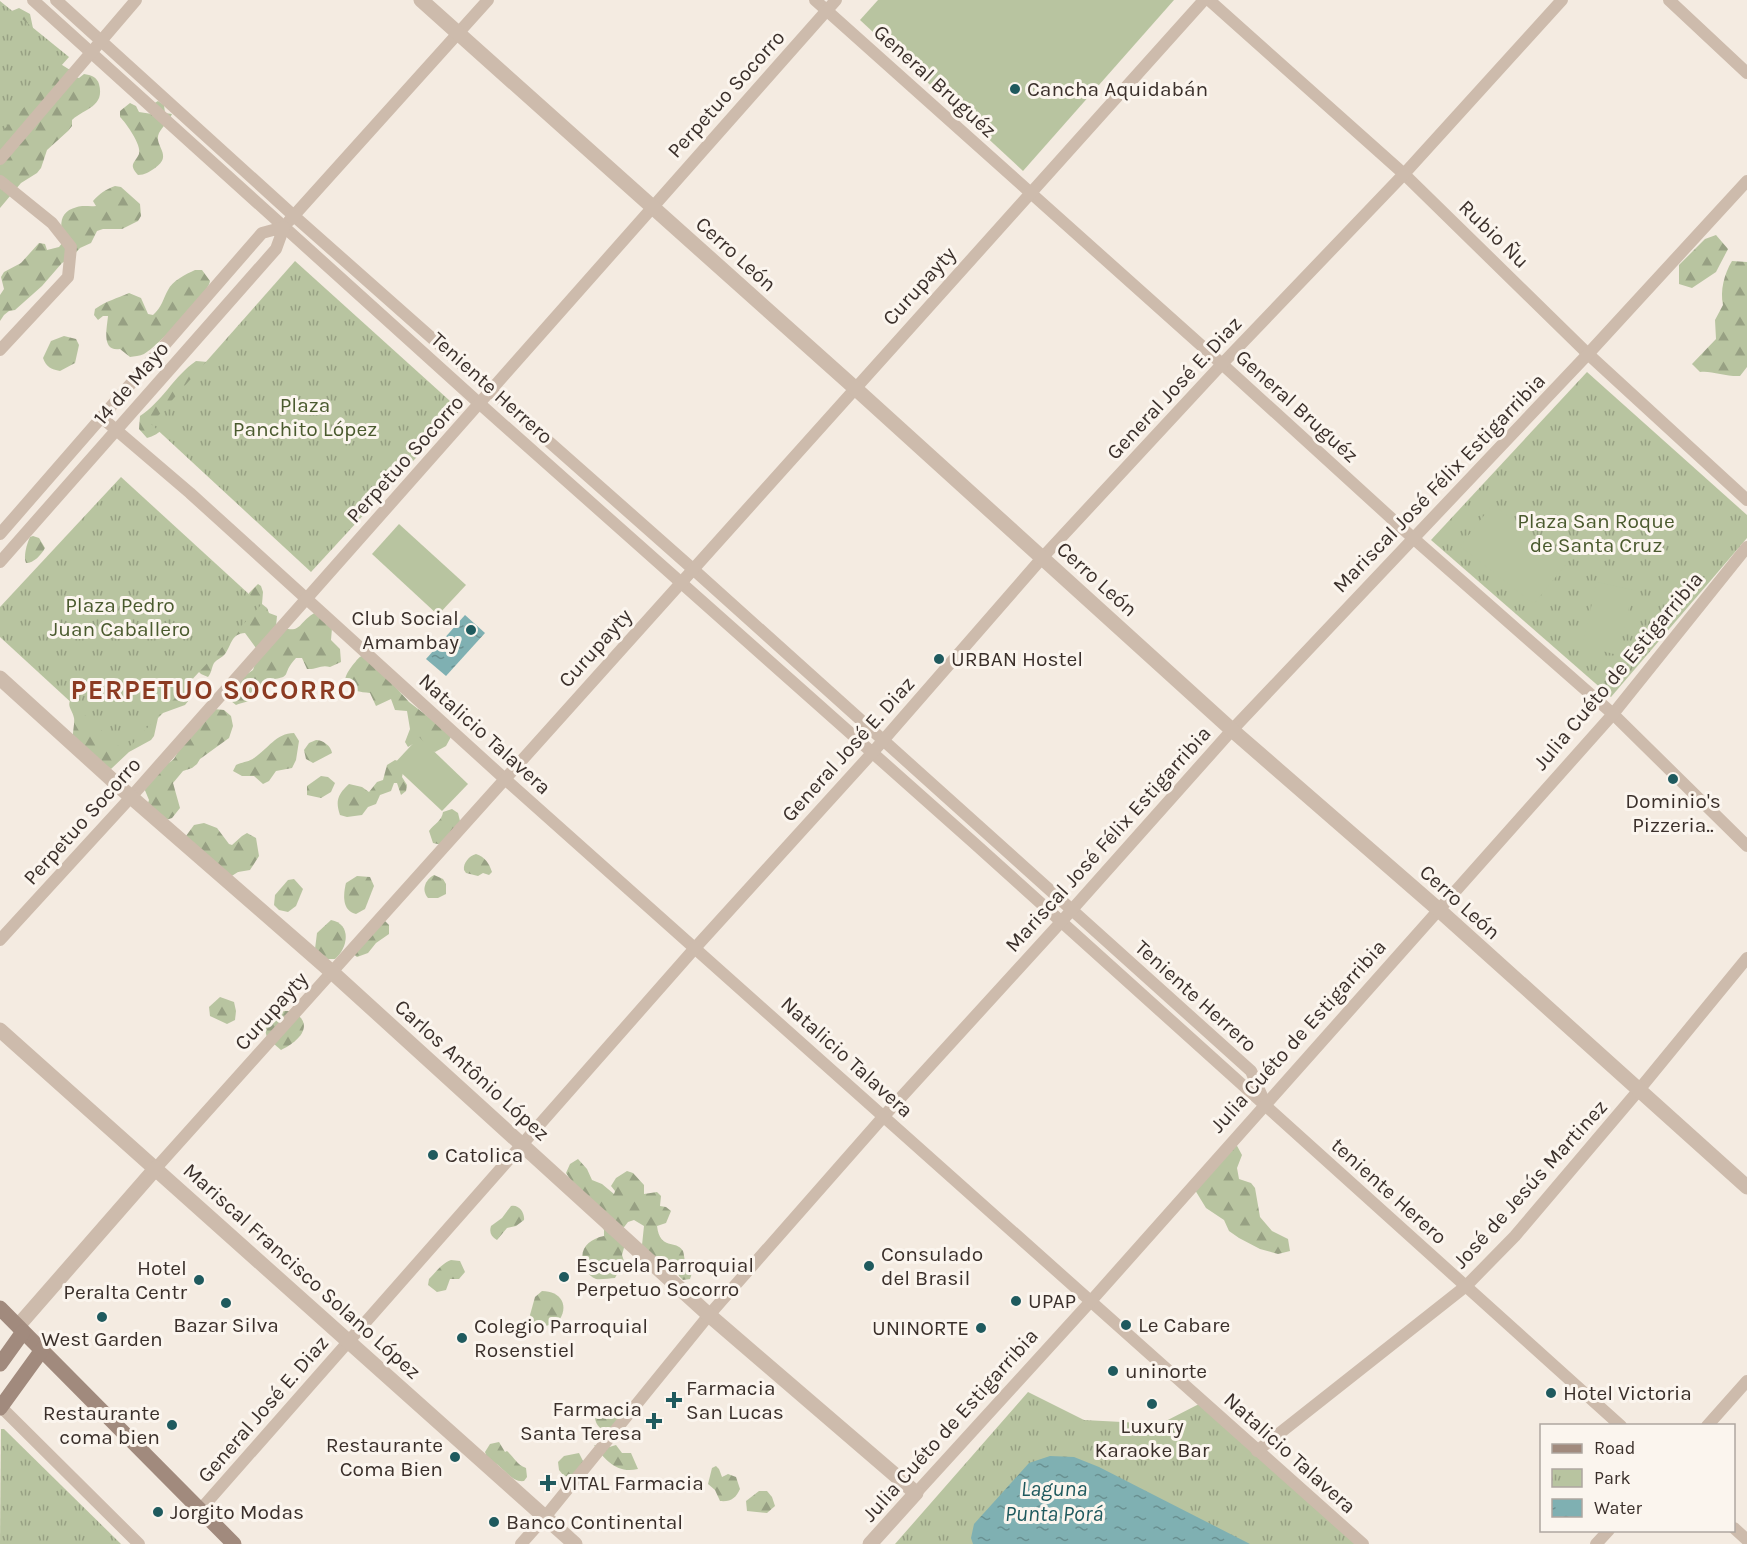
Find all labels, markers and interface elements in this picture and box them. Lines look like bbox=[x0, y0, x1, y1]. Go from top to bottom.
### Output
street label: General Bruguéz bbox=[869, 20, 1001, 142]
street label: Perpetuo Socorro bbox=[662, 25, 790, 163]
place label: Cancha Aquidabán bbox=[1027, 77, 1208, 101]
marker: Cancha Aquidabán bbox=[1008, 82, 1022, 96]
street label: Rubio Ñu bbox=[1454, 195, 1534, 273]
street label: Cerro León bbox=[691, 212, 781, 296]
street label: Curupayty bbox=[878, 242, 961, 330]
street label: General José E. Diaz bbox=[1102, 312, 1246, 464]
street label: Teniente Herrero bbox=[426, 327, 558, 449]
street label: 14 de Mayo bbox=[88, 336, 174, 430]
street label: General Bruguéz bbox=[1231, 345, 1363, 467]
street label: Mariscal José Félix Estigarribia bbox=[1328, 368, 1550, 598]
street label: Perpetuo Socorro bbox=[341, 390, 469, 528]
park label: Plaza Panchito López bbox=[233, 393, 377, 441]
park label: Plaza San Roque de Santa Cruz bbox=[1517, 509, 1675, 557]
street label: Cerro León bbox=[1052, 537, 1142, 621]
street label: Julia Cuéto de Estigarribia bbox=[1528, 567, 1708, 775]
park label: Plaza Pedro Juan Caballero bbox=[50, 593, 190, 641]
street label: Curupayty bbox=[554, 604, 637, 692]
place label: Club Social Amambay bbox=[351, 606, 459, 654]
marker: Club Social Amambay bbox=[464, 623, 478, 637]
place label: URBAN Hostel bbox=[951, 647, 1083, 671]
marker: URBAN Hostel bbox=[932, 652, 946, 666]
street label: Natalicio Talavera bbox=[414, 668, 556, 800]
street label: General José E. Diaz bbox=[777, 672, 919, 826]
district label: PERPETUO SOCORRO bbox=[71, 674, 357, 706]
street label: Mariscal José Félix Estigarribia bbox=[1000, 721, 1216, 957]
street label: Perpetuo Socorro bbox=[18, 752, 146, 890]
marker: Dominio's Pizzeria.. bbox=[1666, 772, 1680, 786]
place label: Dominio's Pizzeria.. bbox=[1625, 789, 1721, 837]
street label: Cerro León bbox=[1415, 860, 1505, 944]
street label: Teniente Herrero bbox=[1130, 935, 1262, 1057]
street label: Julia Cuéto de Estigarribia bbox=[1205, 935, 1391, 1137]
street label: Curupayty bbox=[230, 967, 313, 1055]
street label: Natalicio Talavera bbox=[776, 991, 918, 1123]
street label: Carlos Antônio López bbox=[390, 994, 554, 1146]
street label: José de Jesús Martinez bbox=[1448, 1095, 1612, 1273]
street label: teniente Herero bbox=[1326, 1133, 1452, 1249]
place label: Catolica bbox=[445, 1143, 523, 1167]
marker: Catolica bbox=[426, 1148, 440, 1162]
street label: Mariscal Francisco Solano López bbox=[178, 1158, 426, 1384]
place label: Consulado del Brasil bbox=[881, 1242, 983, 1290]
place label: Escuela Parroquial Perpetuo Socorro bbox=[576, 1253, 754, 1301]
place label: Hotel Peralta Centr bbox=[63, 1256, 187, 1304]
marker: Consulado del Brasil bbox=[862, 1259, 876, 1273]
marker: Escuela Parroquial Perpetuo Socorro bbox=[557, 1270, 571, 1284]
marker: Hotel Peralta Centr bbox=[192, 1273, 206, 1287]
place label: UPAP bbox=[1028, 1289, 1076, 1313]
marker: UPAP bbox=[1009, 1294, 1023, 1308]
marker: Bazar Silva bbox=[219, 1296, 233, 1310]
marker: West Garden bbox=[95, 1310, 109, 1324]
place label: Bazar Silva bbox=[173, 1313, 279, 1337]
place label: Le Cabare bbox=[1138, 1313, 1230, 1337]
place label: Colegio Parroquial Rosenstiel bbox=[474, 1314, 648, 1362]
place label: UNINORTE bbox=[872, 1316, 969, 1340]
marker: Le Cabare bbox=[1119, 1318, 1133, 1332]
marker: UNINORTE bbox=[974, 1321, 988, 1335]
street label: Julia Cuéto de Estigarribia bbox=[857, 1324, 1043, 1526]
place label: West Garden bbox=[41, 1327, 163, 1351]
street label: General José E. Diaz bbox=[193, 1331, 333, 1487]
marker: Colegio Parroquial Rosenstiel bbox=[455, 1331, 469, 1345]
place label: uninorte bbox=[1125, 1359, 1207, 1383]
marker: uninorte bbox=[1106, 1364, 1120, 1378]
place label: Farmacia San Lucas bbox=[686, 1376, 784, 1424]
place label: Hotel Victoria bbox=[1563, 1381, 1692, 1405]
marker: Hotel Victoria bbox=[1544, 1386, 1558, 1400]
street label: Natalicio Talavera bbox=[1219, 1387, 1361, 1519]
marker: Farmacia San Lucas bbox=[667, 1393, 681, 1407]
place label: Farmacia Santa Teresa bbox=[520, 1397, 642, 1445]
marker: Luxury Karaoke Bar bbox=[1145, 1397, 1159, 1411]
place label: Restaurante coma bien bbox=[43, 1401, 160, 1449]
marker: Farmacia Santa Teresa bbox=[647, 1414, 661, 1428]
place label: Luxury Karaoke Bar bbox=[1095, 1414, 1210, 1462]
marker: Restaurante coma bien bbox=[165, 1418, 179, 1432]
legend bbox=[1540, 1424, 1735, 1532]
place label: Restaurante Coma Bien bbox=[326, 1433, 443, 1481]
text: Road bbox=[1594, 1437, 1635, 1459]
marker: Restaurante Coma Bien bbox=[448, 1450, 462, 1464]
text: Park bbox=[1594, 1467, 1631, 1489]
place label: VITAL Farmacia bbox=[560, 1471, 704, 1495]
marker: VITAL Farmacia bbox=[541, 1476, 555, 1490]
water label: Laguna Punta Porá bbox=[1005, 1476, 1103, 1527]
text: Water bbox=[1594, 1497, 1642, 1519]
place label: Jorgito Modas bbox=[170, 1500, 304, 1524]
marker: Jorgito Modas bbox=[151, 1505, 165, 1519]
place label: Banco Continental bbox=[506, 1510, 683, 1534]
marker: Banco Continental bbox=[487, 1515, 501, 1529]

